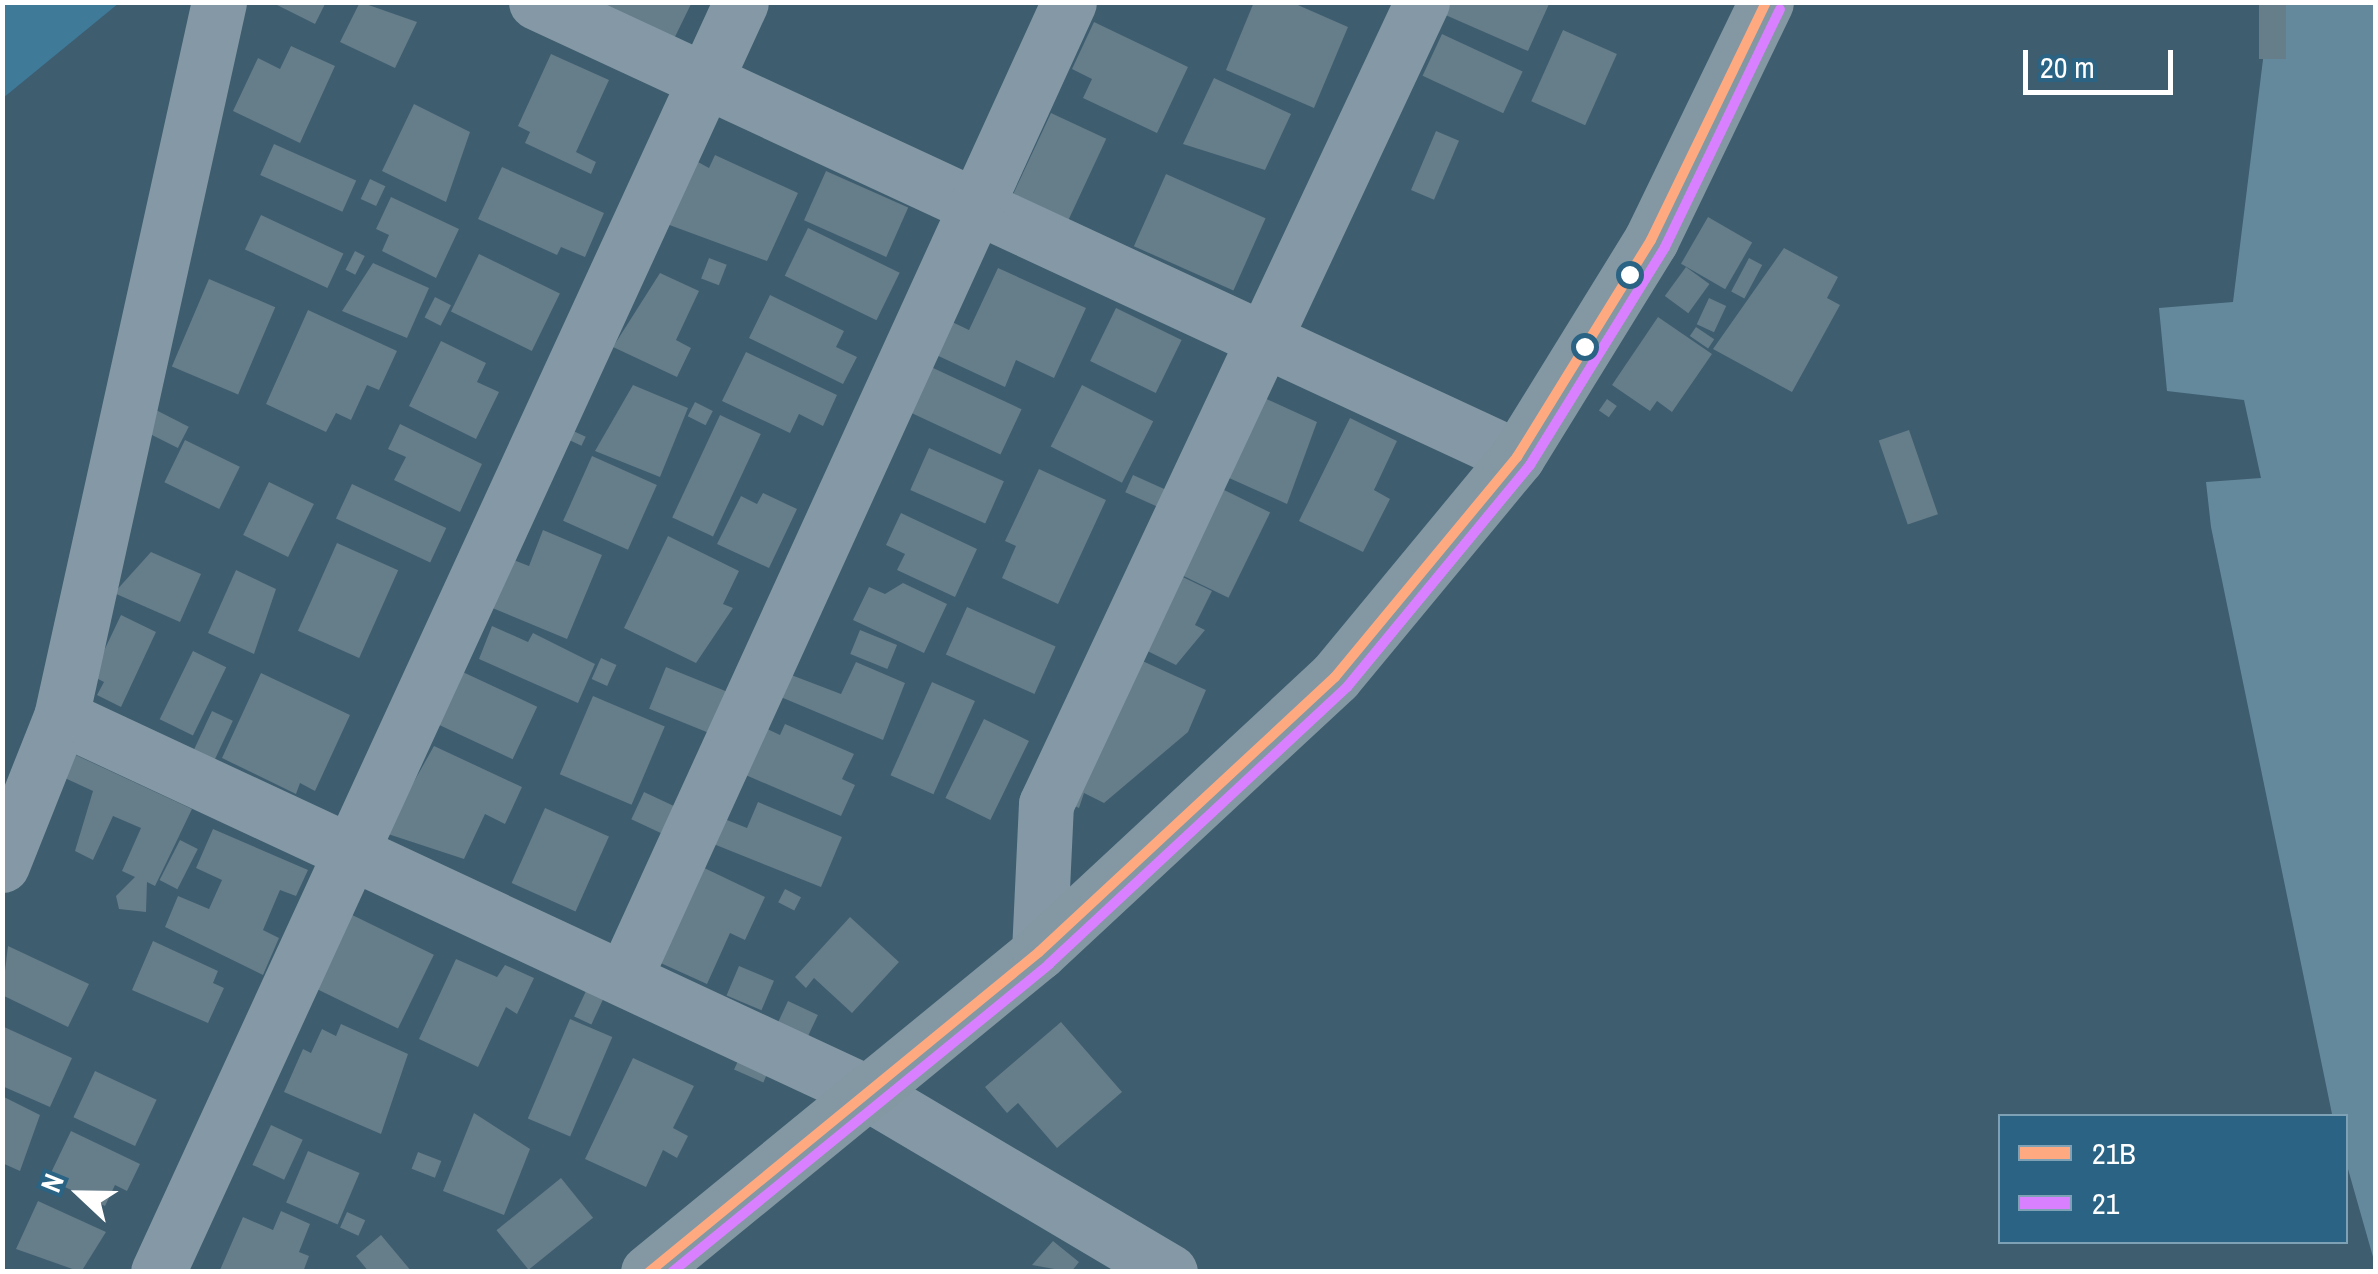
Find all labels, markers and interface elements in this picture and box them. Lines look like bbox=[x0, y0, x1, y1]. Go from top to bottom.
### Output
scale bar bbox=[2028, 30, 2178, 92]
text: 20 m bbox=[2040, 47, 2095, 87]
unlabelled marker bbox=[1620, 265, 1640, 285]
unlabelled marker bbox=[1575, 337, 1595, 357]
legend bbox=[1998, 1114, 2348, 1244]
text: 21B bbox=[2092, 1133, 2136, 1173]
north arrow bbox=[30, 1144, 130, 1244]
text: N bbox=[31, 1168, 73, 1198]
text: 21 bbox=[2092, 1183, 2119, 1223]

